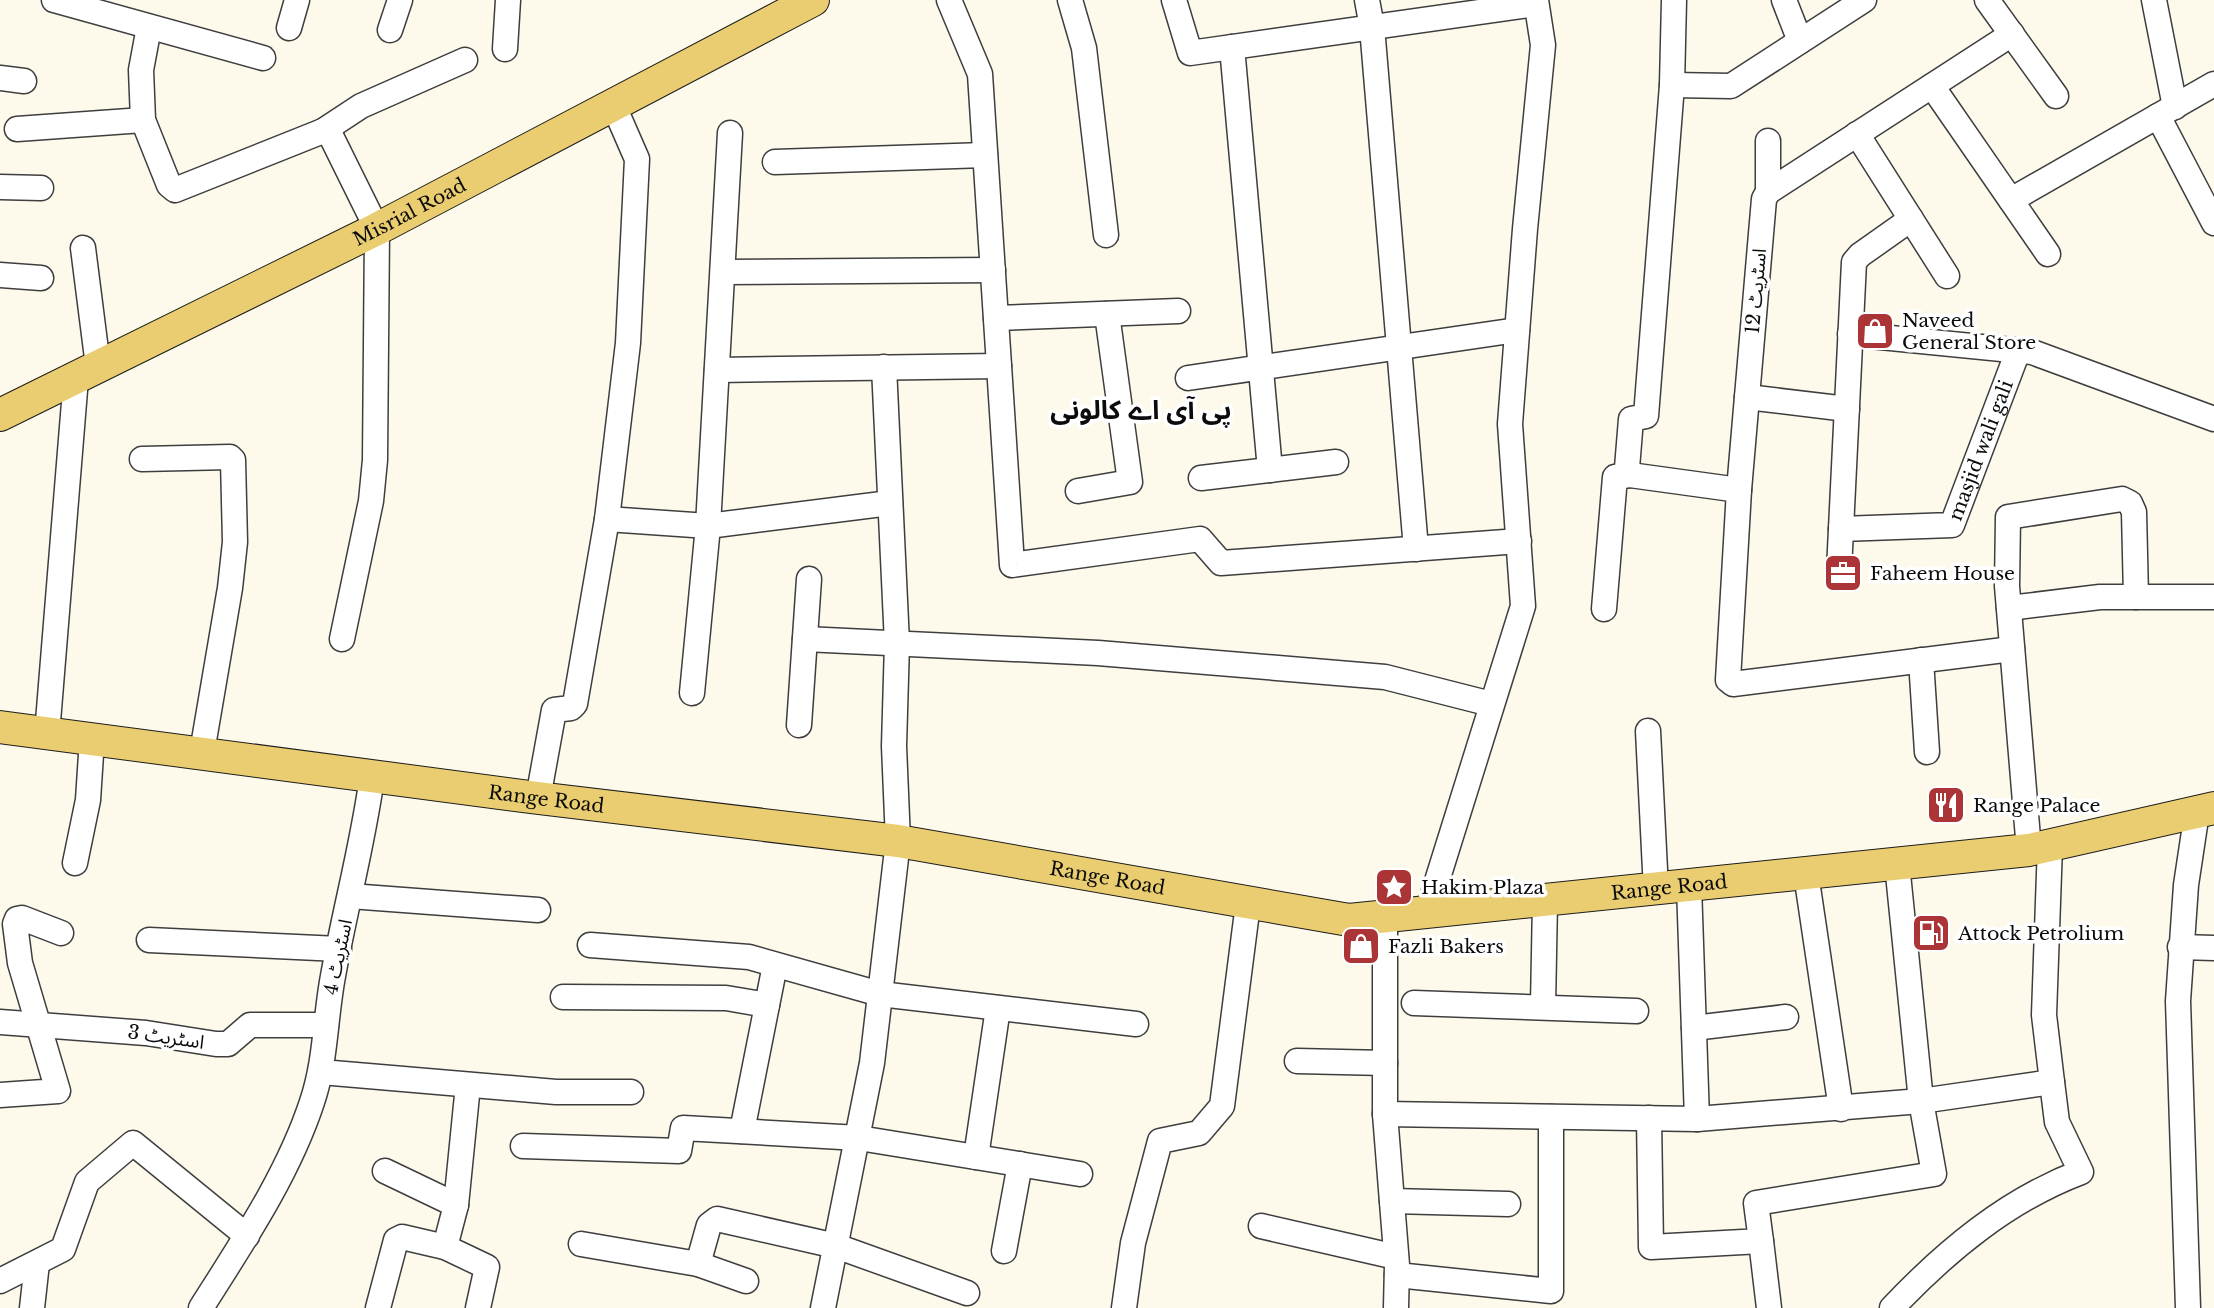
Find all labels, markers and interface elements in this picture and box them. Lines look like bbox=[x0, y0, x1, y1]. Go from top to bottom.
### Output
street label: Misrial Road bbox=[349, 173, 470, 251]
street label: اسٹریٹ 12 bbox=[1741, 247, 1771, 335]
place label: Naveed General Store bbox=[1902, 309, 2036, 354]
shop icon: Naveed General Store bbox=[1854, 310, 1896, 352]
street label: masjid wali gali bbox=[1943, 376, 2018, 524]
district label: پی آی اے کالونی bbox=[1050, 394, 1232, 428]
office icon: Faheem House bbox=[1822, 552, 1864, 594]
place label: Faheem House bbox=[1870, 562, 2015, 585]
street label: Range Road bbox=[487, 780, 606, 817]
restaurant icon: Range Palace bbox=[1925, 784, 1967, 826]
place label: Range Palace bbox=[1973, 794, 2100, 817]
street label: Range Road bbox=[1048, 856, 1167, 899]
place icon: Hakim Plaza bbox=[1373, 866, 1415, 908]
street label: Range Road bbox=[1610, 870, 1729, 904]
place label: Hakim Plaza bbox=[1421, 876, 1544, 899]
fuel station icon: Attock Petrolium bbox=[1910, 912, 1952, 954]
street label: اسٹریٹ 4 bbox=[319, 917, 357, 997]
place label: Attock Petrolium bbox=[1957, 922, 2124, 945]
shop icon: Fazli Bakers bbox=[1340, 925, 1382, 967]
place label: Fazli Bakers bbox=[1388, 935, 1504, 958]
street label: اسٹریٹ 3 bbox=[126, 1020, 206, 1054]

